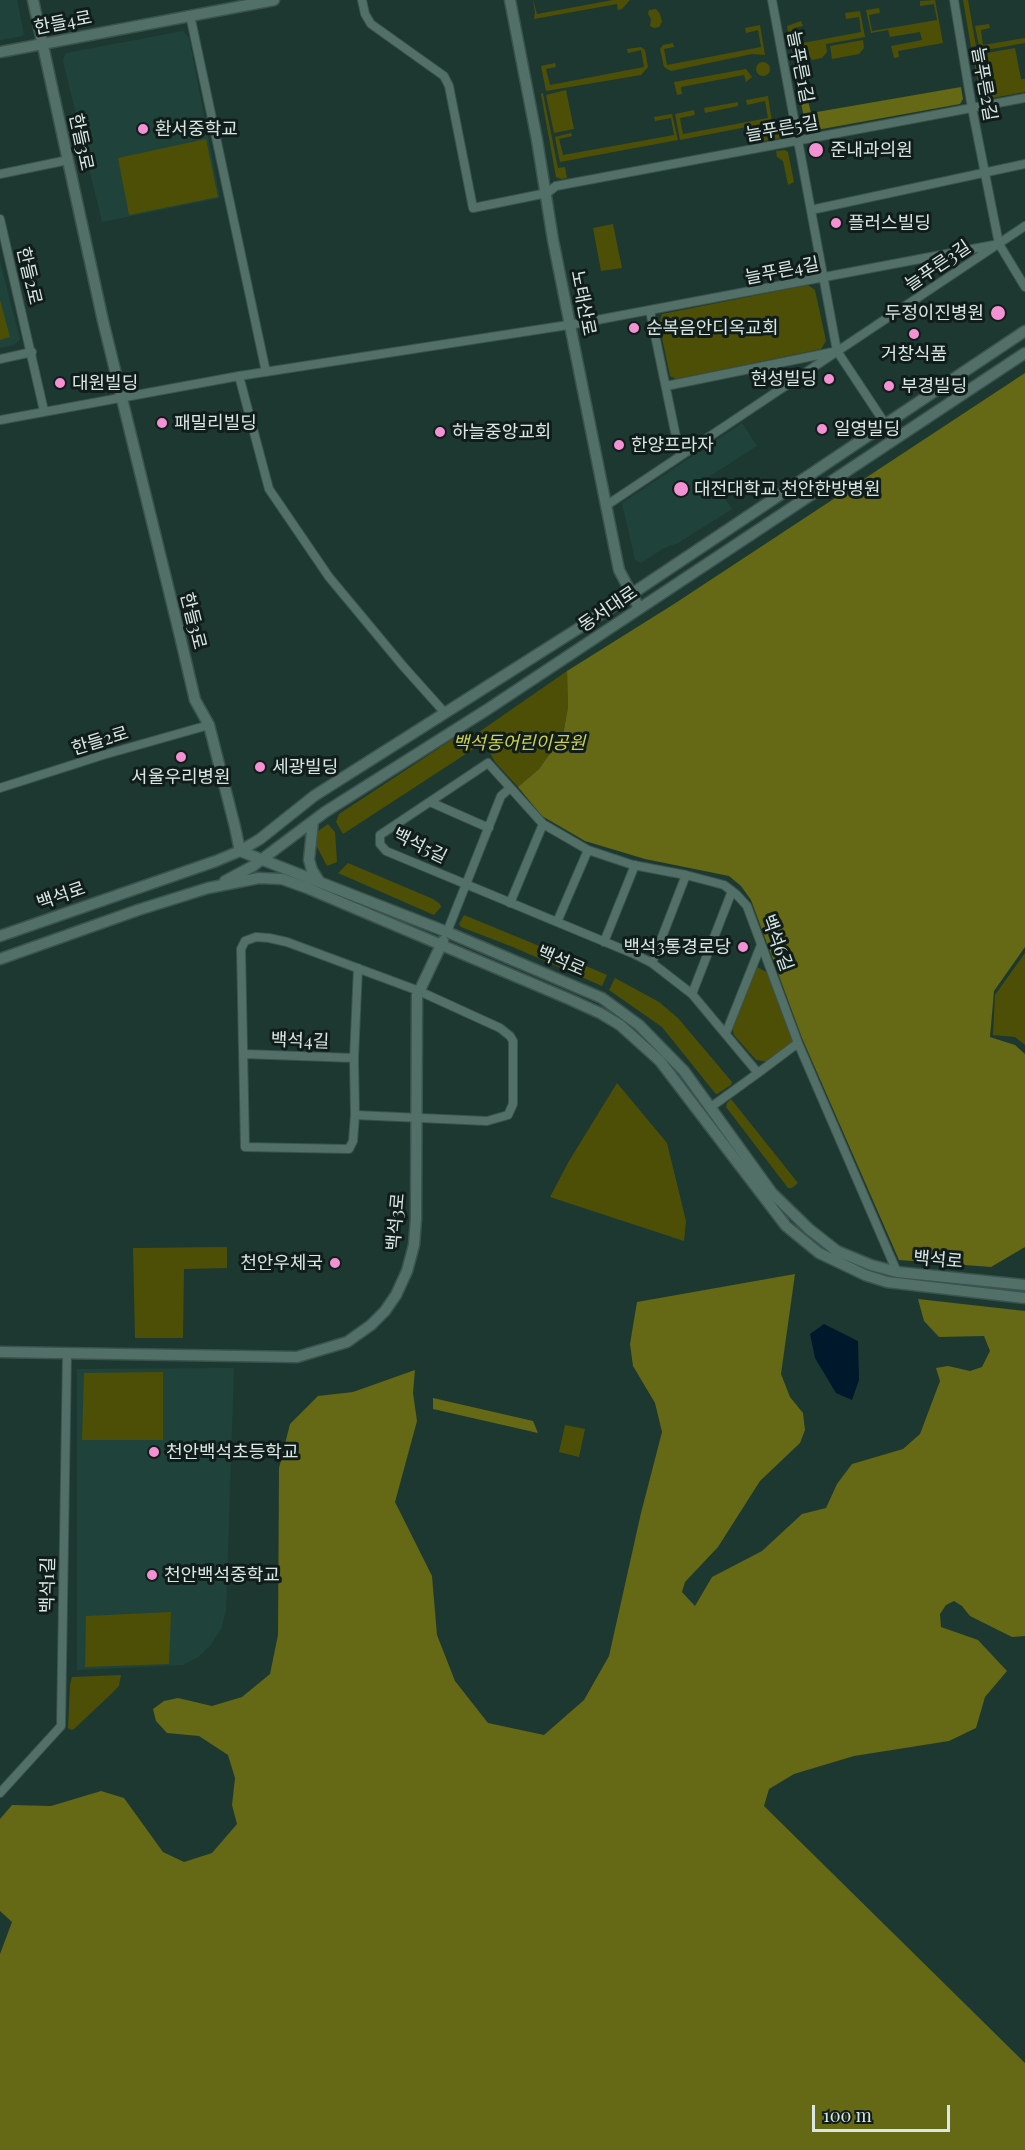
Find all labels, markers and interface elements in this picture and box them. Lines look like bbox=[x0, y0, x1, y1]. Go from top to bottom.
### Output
street label: 한들4로 bbox=[32, 7, 94, 39]
street label: 늘푸른1길 bbox=[782, 29, 818, 105]
street label: 늘푸른2길 bbox=[967, 45, 1001, 123]
street label: 한들3로 bbox=[64, 111, 98, 173]
street label: 늘푸른5길 bbox=[744, 112, 820, 146]
place label: 환서중학교 bbox=[155, 118, 238, 140]
marker: 환서중학교 bbox=[136, 122, 150, 136]
place label: 준내과의원 bbox=[830, 139, 913, 161]
marker: 준내과의원 bbox=[807, 141, 825, 159]
place label: 플러스빌딩 bbox=[848, 212, 931, 234]
marker: 플러스빌딩 bbox=[829, 216, 843, 230]
street label: 늘푸른3길 bbox=[901, 236, 975, 296]
street label: 한들2로 bbox=[12, 245, 46, 307]
street label: 늘푸른4길 bbox=[743, 253, 821, 289]
street label: 노태산로 bbox=[566, 268, 600, 338]
place label: 두정이진병원 bbox=[885, 302, 984, 324]
marker: 두정이진병원 bbox=[989, 304, 1007, 322]
place label: 순복음안디옥교회 bbox=[646, 317, 778, 339]
marker: 순복음안디옥교회 bbox=[627, 321, 641, 335]
marker: 거창식품 bbox=[907, 327, 921, 341]
place label: 거창식품 bbox=[881, 343, 947, 365]
place label: 현성빌딩 bbox=[751, 368, 817, 390]
place label: 대원빌딩 bbox=[72, 372, 138, 394]
marker: 현성빌딩 bbox=[822, 372, 836, 386]
place label: 부경빌딩 bbox=[901, 375, 967, 397]
marker: 대원빌딩 bbox=[53, 376, 67, 390]
marker: 부경빌딩 bbox=[882, 379, 896, 393]
place label: 패밀리빌딩 bbox=[174, 412, 257, 434]
marker: 패밀리빌딩 bbox=[155, 416, 169, 430]
place label: 일영빌딩 bbox=[834, 418, 900, 440]
place label: 하늘중앙교회 bbox=[452, 421, 551, 443]
marker: 일영빌딩 bbox=[815, 422, 829, 436]
marker: 하늘중앙교회 bbox=[433, 425, 447, 439]
place label: 한양프라자 bbox=[631, 434, 714, 456]
marker: 한양프라자 bbox=[612, 438, 626, 452]
place label: 대전대학교 천안한방병원 bbox=[694, 478, 881, 500]
marker: 대전대학교 천안한방병원 bbox=[672, 480, 690, 498]
street label: 동서대로 bbox=[575, 582, 641, 636]
street label: 한들3로 bbox=[176, 590, 210, 652]
street label: 한들2로 bbox=[69, 722, 131, 760]
park label: 백석동어린이공원 bbox=[453, 732, 585, 754]
marker: 서울우리병원 bbox=[174, 750, 188, 764]
place label: 세광빌딩 bbox=[272, 756, 338, 778]
marker: 세광빌딩 bbox=[253, 760, 267, 774]
place label: 서울우리병원 bbox=[131, 766, 231, 788]
street label: 백석5길 bbox=[390, 824, 450, 868]
street label: 백석로 bbox=[34, 878, 88, 914]
street label: 백석6길 bbox=[757, 912, 797, 974]
place label: 백석3통경로당 bbox=[624, 936, 731, 958]
marker: 백석3통경로당 bbox=[736, 940, 750, 954]
street label: 백석로 bbox=[534, 941, 588, 981]
street label: 백석4길 bbox=[270, 1029, 330, 1053]
street label: 백석3로 bbox=[383, 1192, 409, 1252]
street label: 백석로 bbox=[912, 1247, 964, 1273]
place label: 천안우체국 bbox=[240, 1252, 323, 1274]
marker: 천안우체국 bbox=[328, 1256, 342, 1270]
place label: 천안백석초등학교 bbox=[166, 1441, 298, 1463]
marker: 천안백석초등학교 bbox=[147, 1445, 161, 1459]
street label: 백석1길 bbox=[37, 1557, 59, 1613]
place label: 천안백석중학교 bbox=[164, 1564, 280, 1586]
marker: 천안백석중학교 bbox=[145, 1568, 159, 1582]
scale bar bbox=[815, 2093, 953, 2131]
text: 100 m bbox=[823, 2103, 872, 2127]

